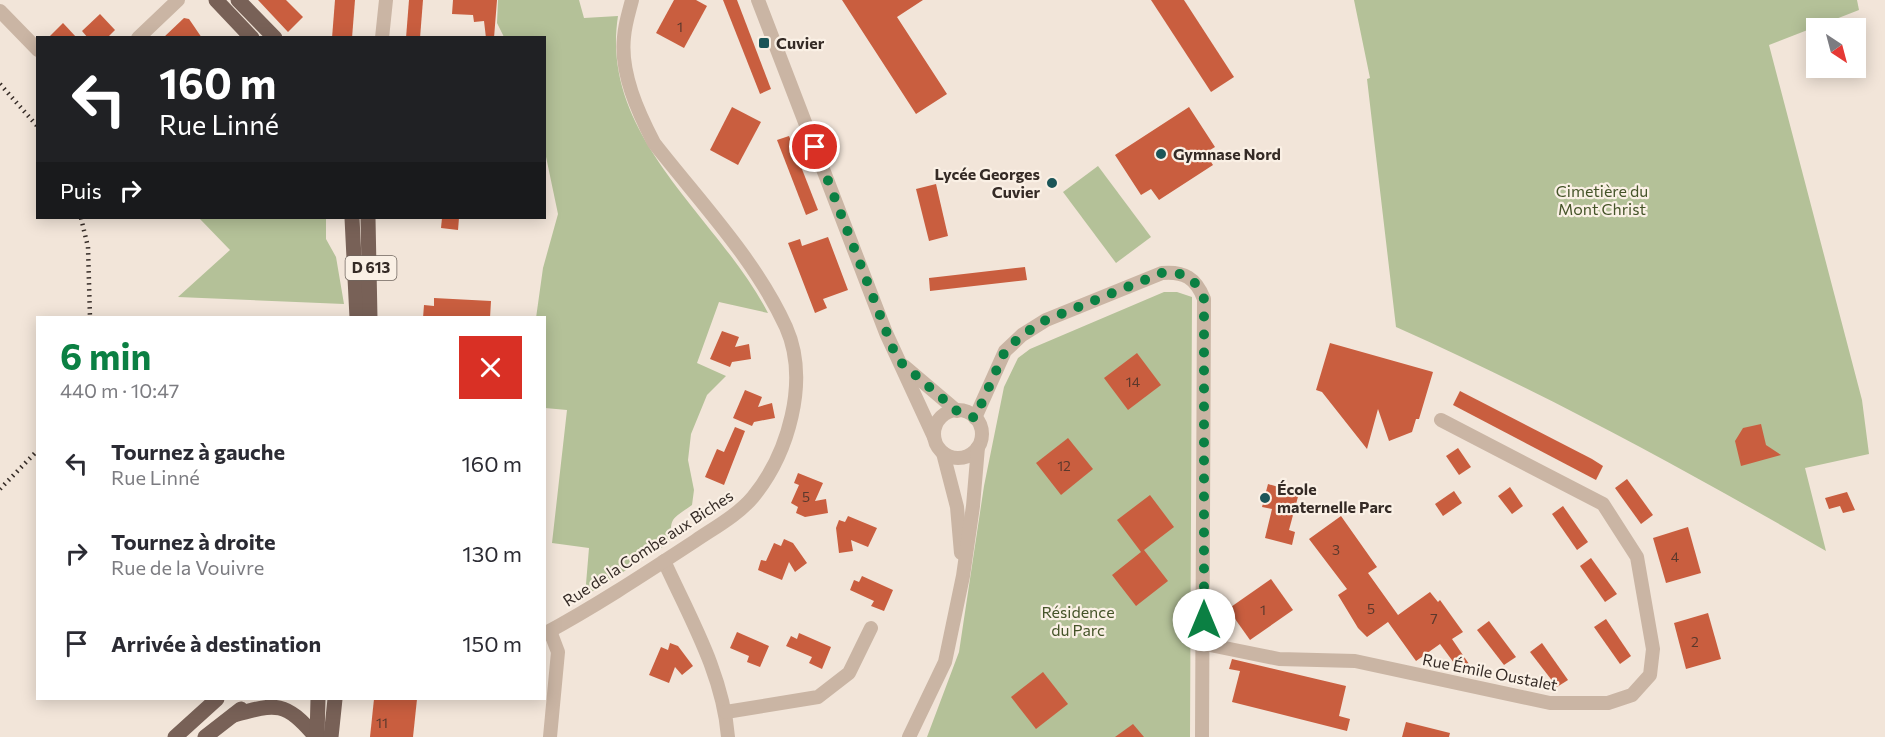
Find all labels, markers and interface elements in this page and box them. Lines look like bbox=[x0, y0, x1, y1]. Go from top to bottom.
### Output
house number: 1 bbox=[677, 18, 683, 35]
north arrow bbox=[1806, 18, 1866, 78]
map controls bbox=[1806, 18, 1866, 78]
place label: Cuvier bbox=[776, 33, 825, 52]
marker: Cuvier bbox=[757, 36, 771, 50]
text: 160 m bbox=[159, 56, 277, 108]
icon: left bbox=[60, 60, 138, 138]
text: Rue Linné bbox=[159, 108, 279, 141]
pin bbox=[789, 121, 840, 172]
icon: arrive bbox=[798, 130, 831, 163]
place label: Gymnase Nord bbox=[1173, 144, 1281, 163]
marker: Gymnase Nord bbox=[1154, 147, 1168, 161]
place label: Lycée Georges Cuvier bbox=[934, 164, 1040, 201]
icon: right bbox=[114, 174, 147, 207]
marker: Lycée Georges Cuvier bbox=[1045, 176, 1059, 190]
text: Puis bbox=[60, 177, 102, 204]
park label: Cimetière du Mont Christ bbox=[1556, 181, 1648, 218]
road number: D 613 bbox=[346, 256, 397, 280]
text: 6 min bbox=[60, 333, 151, 377]
button: close bbox=[459, 336, 522, 399]
house number: 14 bbox=[1126, 373, 1141, 390]
text: 440 m · 10:47 bbox=[60, 378, 179, 402]
text: Tournez à gauche bbox=[111, 438, 285, 465]
icon: left bbox=[60, 447, 93, 480]
text: 160 m bbox=[461, 450, 522, 477]
house number: 12 bbox=[1057, 457, 1071, 474]
text: Rue Linné bbox=[111, 465, 200, 489]
place label: École maternelle Parc bbox=[1277, 479, 1392, 516]
street label: Rue de la Combe aux Biches bbox=[559, 485, 736, 610]
house number: 5 bbox=[802, 488, 810, 505]
marker: École maternelle Parc bbox=[1258, 491, 1272, 505]
text: Tournez à droite bbox=[111, 528, 276, 555]
icon: right bbox=[60, 537, 93, 570]
text: 130 m bbox=[462, 540, 522, 567]
house number: 3 bbox=[1332, 541, 1340, 558]
house number: 4 bbox=[1671, 548, 1680, 565]
text: Rue de la Vouivre bbox=[111, 555, 264, 579]
position arrow bbox=[1172, 588, 1236, 652]
house number: 5 bbox=[1367, 600, 1375, 617]
house number: 1 bbox=[1260, 601, 1266, 618]
park label: Résidence du Parc bbox=[1041, 602, 1115, 639]
house number: 7 bbox=[1430, 610, 1438, 627]
icon: arrive bbox=[60, 627, 93, 660]
text: Arrivée à destination bbox=[111, 630, 321, 657]
text: 150 m bbox=[462, 630, 522, 657]
house number: 2 bbox=[1691, 633, 1699, 650]
street label: Rue Émile Oustalet bbox=[1421, 649, 1560, 694]
house number: 11 bbox=[376, 714, 388, 731]

